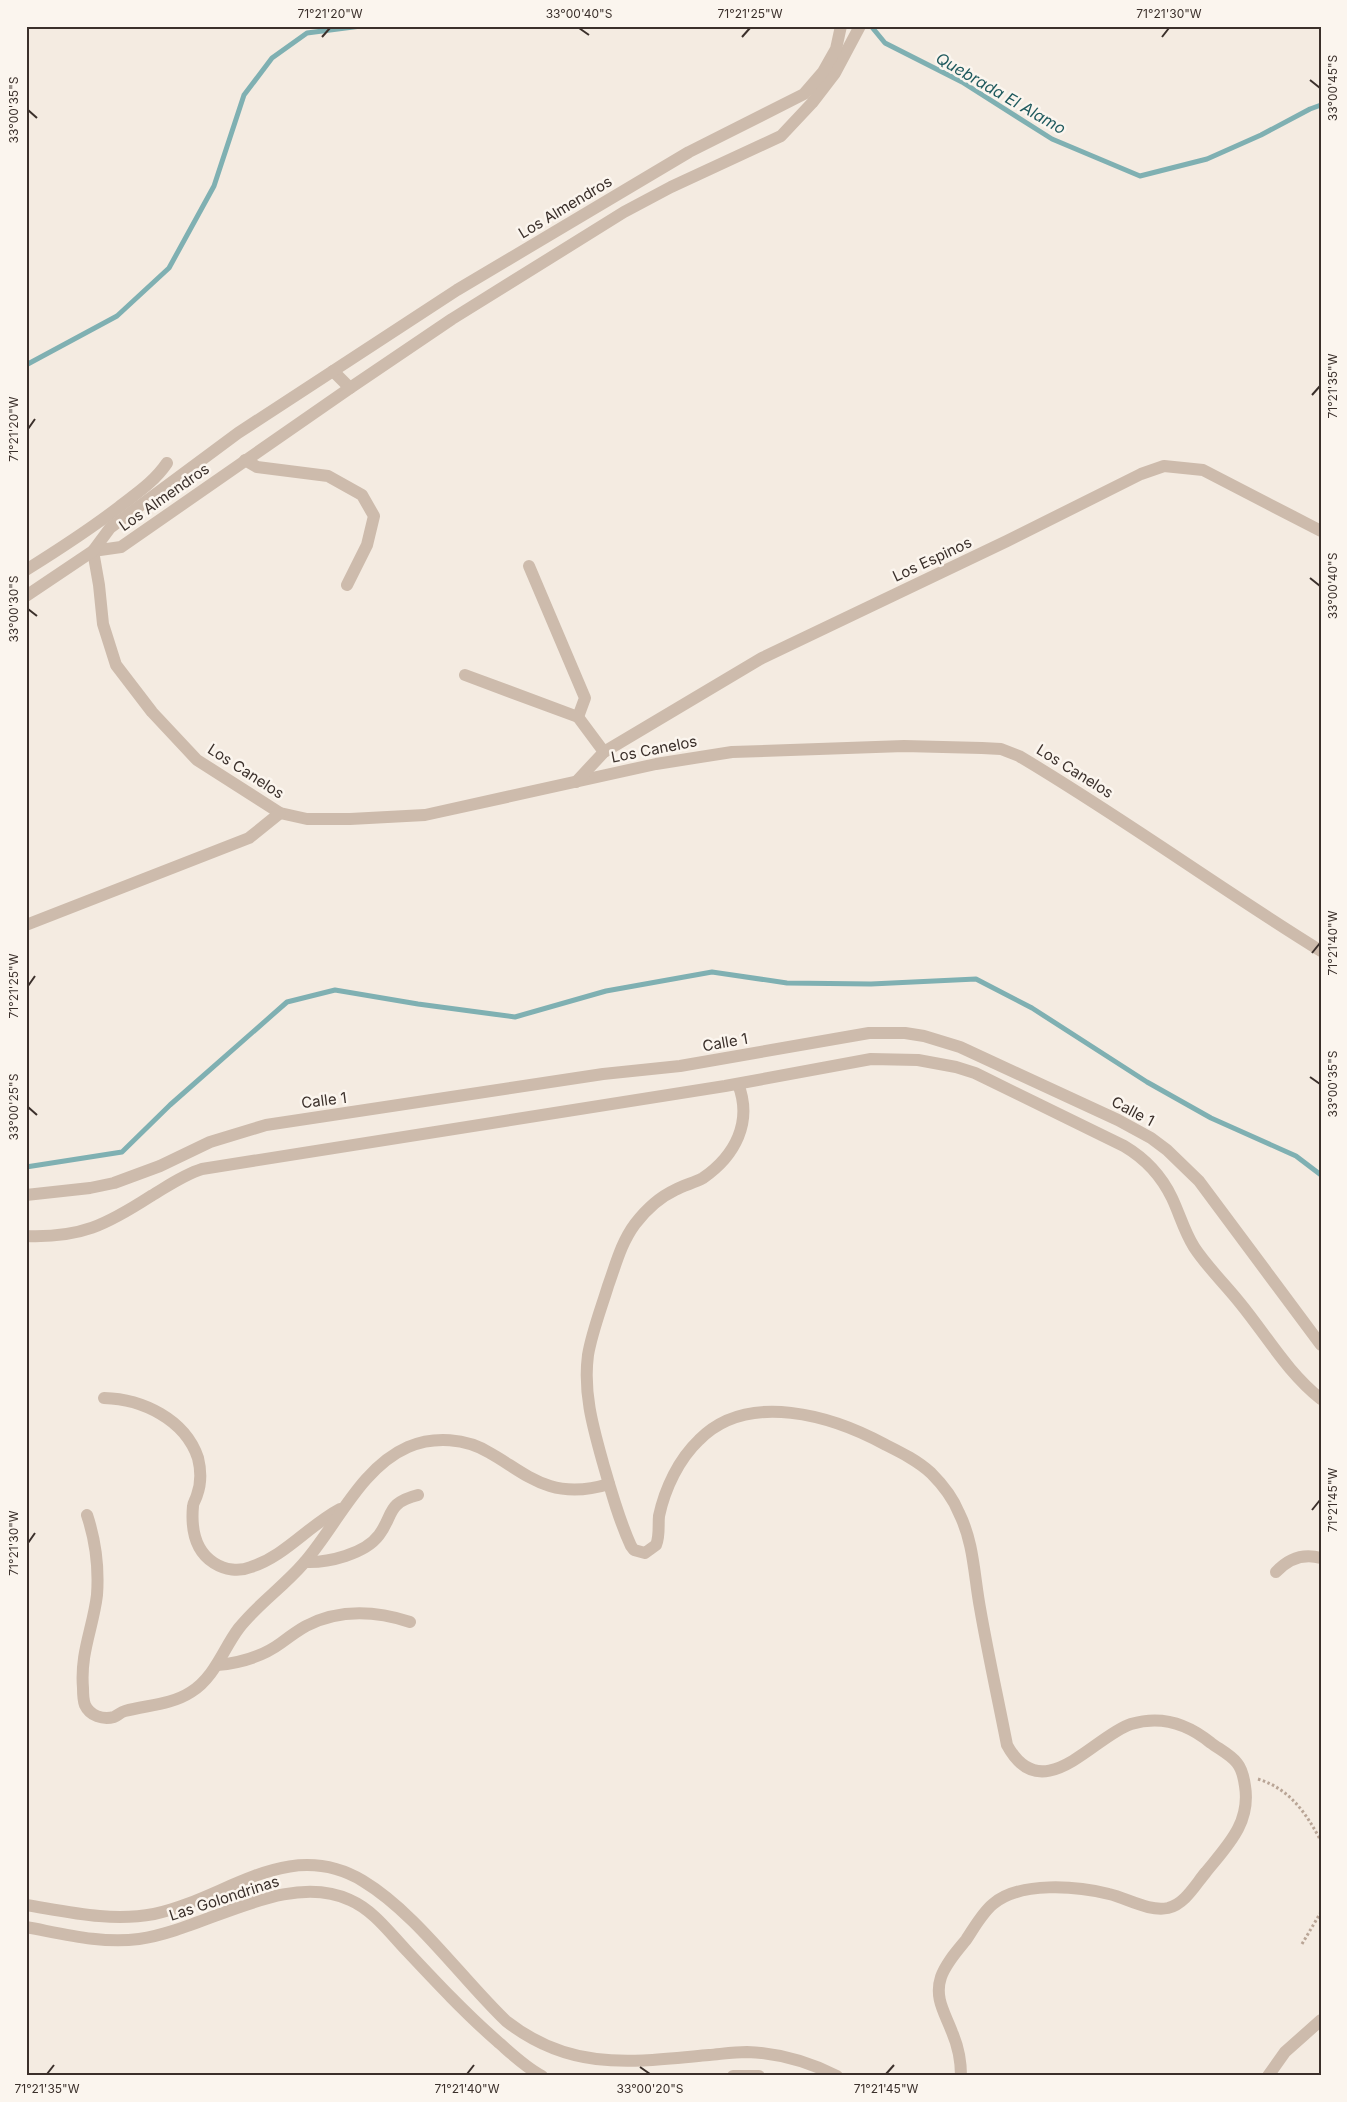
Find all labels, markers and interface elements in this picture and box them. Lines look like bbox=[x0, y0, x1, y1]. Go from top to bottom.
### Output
text: 71°21'20"W bbox=[297, 6, 363, 21]
text: 33°00'40"S bbox=[546, 6, 613, 21]
text: 71°21'25"W bbox=[718, 6, 783, 21]
text: 71°21'30"W bbox=[1136, 6, 1202, 21]
water label: Quebrada El Alamo bbox=[932, 48, 1070, 138]
text: 33°00'45"S bbox=[1325, 54, 1340, 121]
text: 33°00'35"S bbox=[6, 76, 21, 143]
street label: Los Almendros bbox=[515, 172, 615, 242]
text: 71°21'35"W bbox=[1325, 353, 1340, 419]
text: 71°21'20"W bbox=[6, 396, 21, 462]
street label: Los Almendros bbox=[115, 459, 213, 535]
street label: Los Espinos bbox=[889, 532, 975, 586]
text: 33°00'40"S bbox=[1325, 552, 1340, 619]
text: 33°00'30"S bbox=[6, 575, 21, 643]
street label: Los Canelos bbox=[609, 731, 699, 767]
street label: Los Canelos bbox=[204, 739, 288, 803]
street label: Los Canelos bbox=[1033, 740, 1117, 802]
text: 71°21'40"W bbox=[1325, 910, 1340, 975]
text: 71°21'25"W bbox=[6, 953, 21, 1018]
street label: Calle 1 bbox=[701, 1029, 749, 1055]
text: 33°00'35"S bbox=[1325, 1050, 1340, 1117]
text: 33°00'25"S bbox=[6, 1073, 21, 1140]
street label: Calle 1 bbox=[300, 1088, 348, 1112]
street label: Calle 1 bbox=[1108, 1092, 1158, 1130]
text: 71°21'45"W bbox=[1325, 1468, 1340, 1532]
text: 71°21'30"W bbox=[6, 1510, 21, 1576]
street label: Las Golondrinas bbox=[167, 1871, 282, 1925]
text: 71°21'35"W bbox=[14, 2081, 80, 2096]
text: 71°21'40"W bbox=[435, 2081, 500, 2096]
text: 33°00'20"S bbox=[616, 2081, 684, 2096]
text: 71°21'45"W bbox=[854, 2081, 918, 2096]

